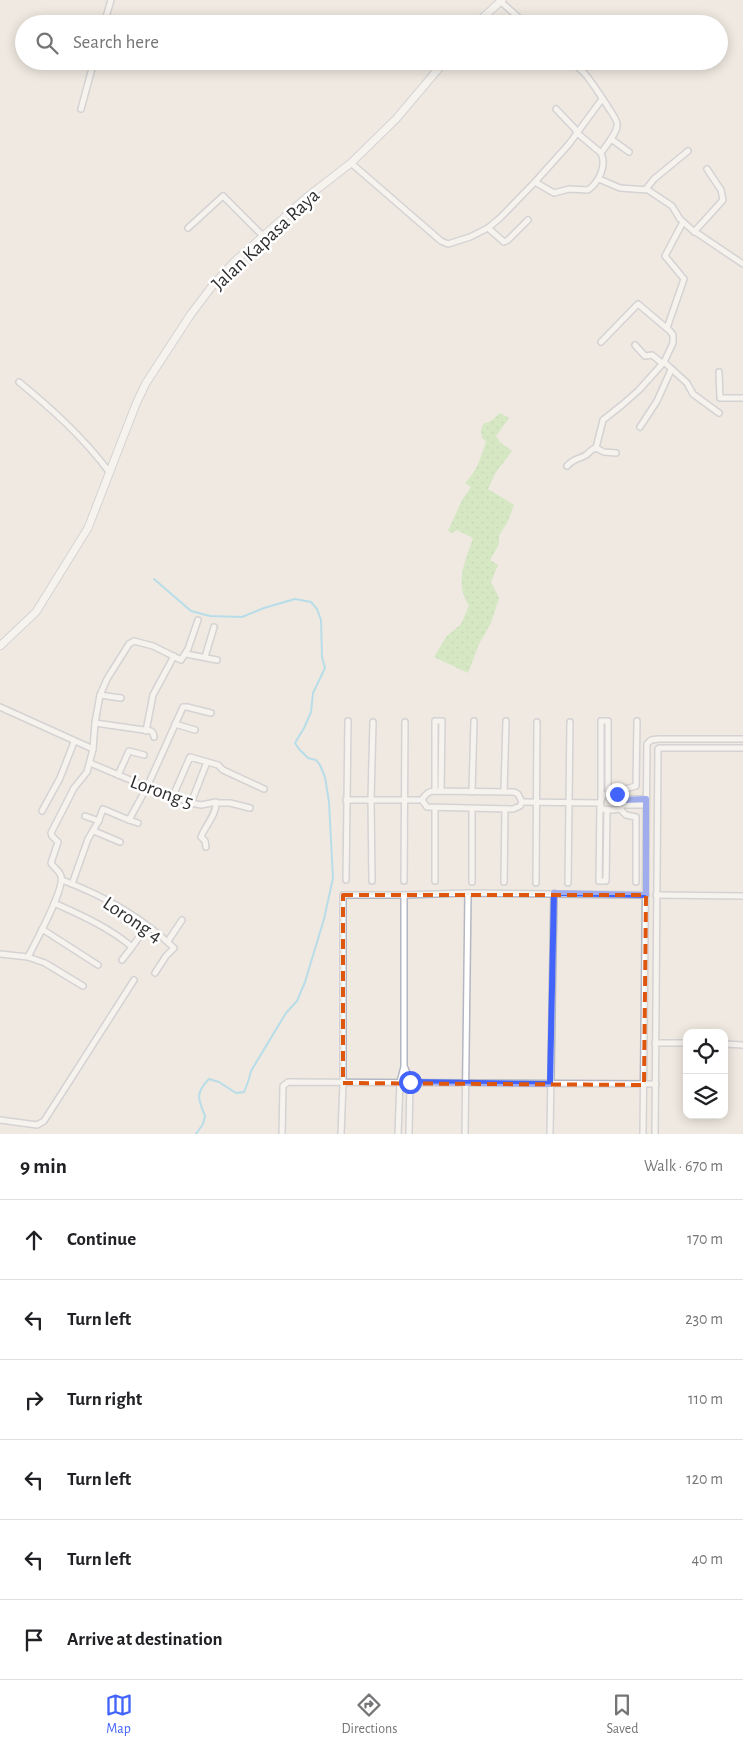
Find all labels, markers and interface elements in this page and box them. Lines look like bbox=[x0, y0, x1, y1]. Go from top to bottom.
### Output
search box bbox=[15, 15, 728, 70]
icon: search bbox=[33, 29, 61, 57]
text: Search here bbox=[73, 33, 159, 52]
street label: Jalan Kapasa Raya bbox=[208, 185, 323, 294]
street label: Lorong 5 bbox=[127, 771, 196, 813]
route end bbox=[606, 783, 629, 806]
street label: Lorong 4 bbox=[99, 893, 166, 947]
map controls bbox=[683, 1029, 728, 1119]
button: locate bbox=[683, 1029, 728, 1074]
route start bbox=[399, 1071, 422, 1094]
button: layers bbox=[683, 1074, 728, 1119]
text: 9 min bbox=[20, 1156, 67, 1177]
text: Walk · 670 m bbox=[644, 1158, 723, 1174]
icon: ahead bbox=[20, 1226, 48, 1254]
text: Continue bbox=[67, 1230, 136, 1249]
text: 170 m bbox=[687, 1231, 723, 1247]
icon: left bbox=[20, 1306, 48, 1334]
text: Turn left bbox=[67, 1310, 131, 1329]
text: 230 m bbox=[685, 1311, 723, 1327]
icon: right bbox=[20, 1386, 48, 1414]
text: Turn right bbox=[67, 1390, 142, 1409]
text: 110 m bbox=[688, 1391, 723, 1407]
icon: left bbox=[20, 1466, 48, 1494]
text: Turn left bbox=[67, 1470, 131, 1489]
text: 120 m bbox=[686, 1471, 723, 1487]
icon: left bbox=[20, 1546, 48, 1574]
text: Turn left bbox=[67, 1550, 131, 1569]
text: 40 m bbox=[691, 1551, 723, 1567]
icon: arrive bbox=[20, 1626, 48, 1654]
text: Arrive at destination bbox=[67, 1630, 223, 1649]
tab: Map bbox=[105, 1691, 133, 1738]
tab: Directions bbox=[342, 1691, 397, 1738]
tab: Saved bbox=[606, 1691, 638, 1738]

